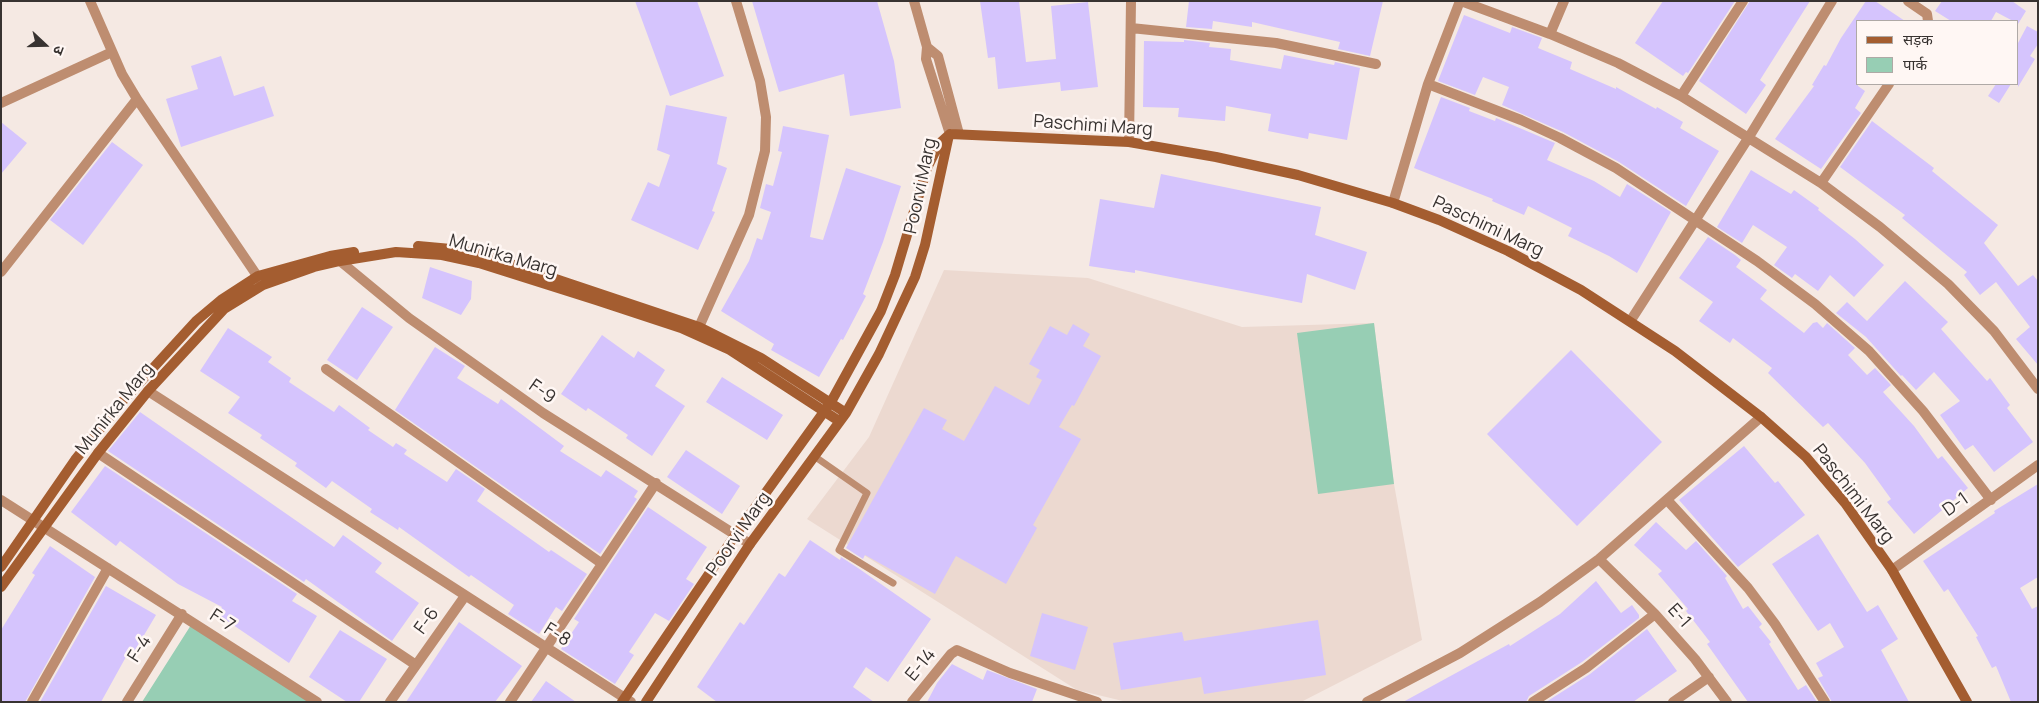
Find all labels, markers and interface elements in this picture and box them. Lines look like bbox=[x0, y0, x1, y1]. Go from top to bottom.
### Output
north arrow bbox=[20, 20, 70, 70]
legend bbox=[1856, 20, 2019, 85]
text: सड़क bbox=[1903, 29, 1933, 50]
text: उ bbox=[49, 43, 70, 58]
text: पार्क bbox=[1903, 54, 1927, 75]
street label: Paschimi Marg bbox=[1033, 111, 1153, 141]
street label: Poorvi Marg bbox=[900, 136, 942, 236]
street label: Paschimi Marg bbox=[1429, 192, 1547, 262]
street label: Munirka Marg bbox=[446, 230, 560, 282]
street label: Munirka Marg bbox=[71, 359, 159, 459]
street label: F-9 bbox=[524, 375, 560, 409]
street label: Paschimi Marg bbox=[1808, 440, 1898, 548]
street label: Poorvi Marg bbox=[702, 488, 776, 580]
street label: D-1 bbox=[1939, 489, 1973, 521]
street label: E-1 bbox=[1663, 600, 1695, 632]
street label: F-6 bbox=[410, 603, 444, 639]
street label: F-7 bbox=[205, 605, 239, 637]
street label: F-8 bbox=[540, 619, 574, 651]
street label: F-4 bbox=[124, 632, 156, 666]
street label: E-14 bbox=[901, 644, 941, 686]

